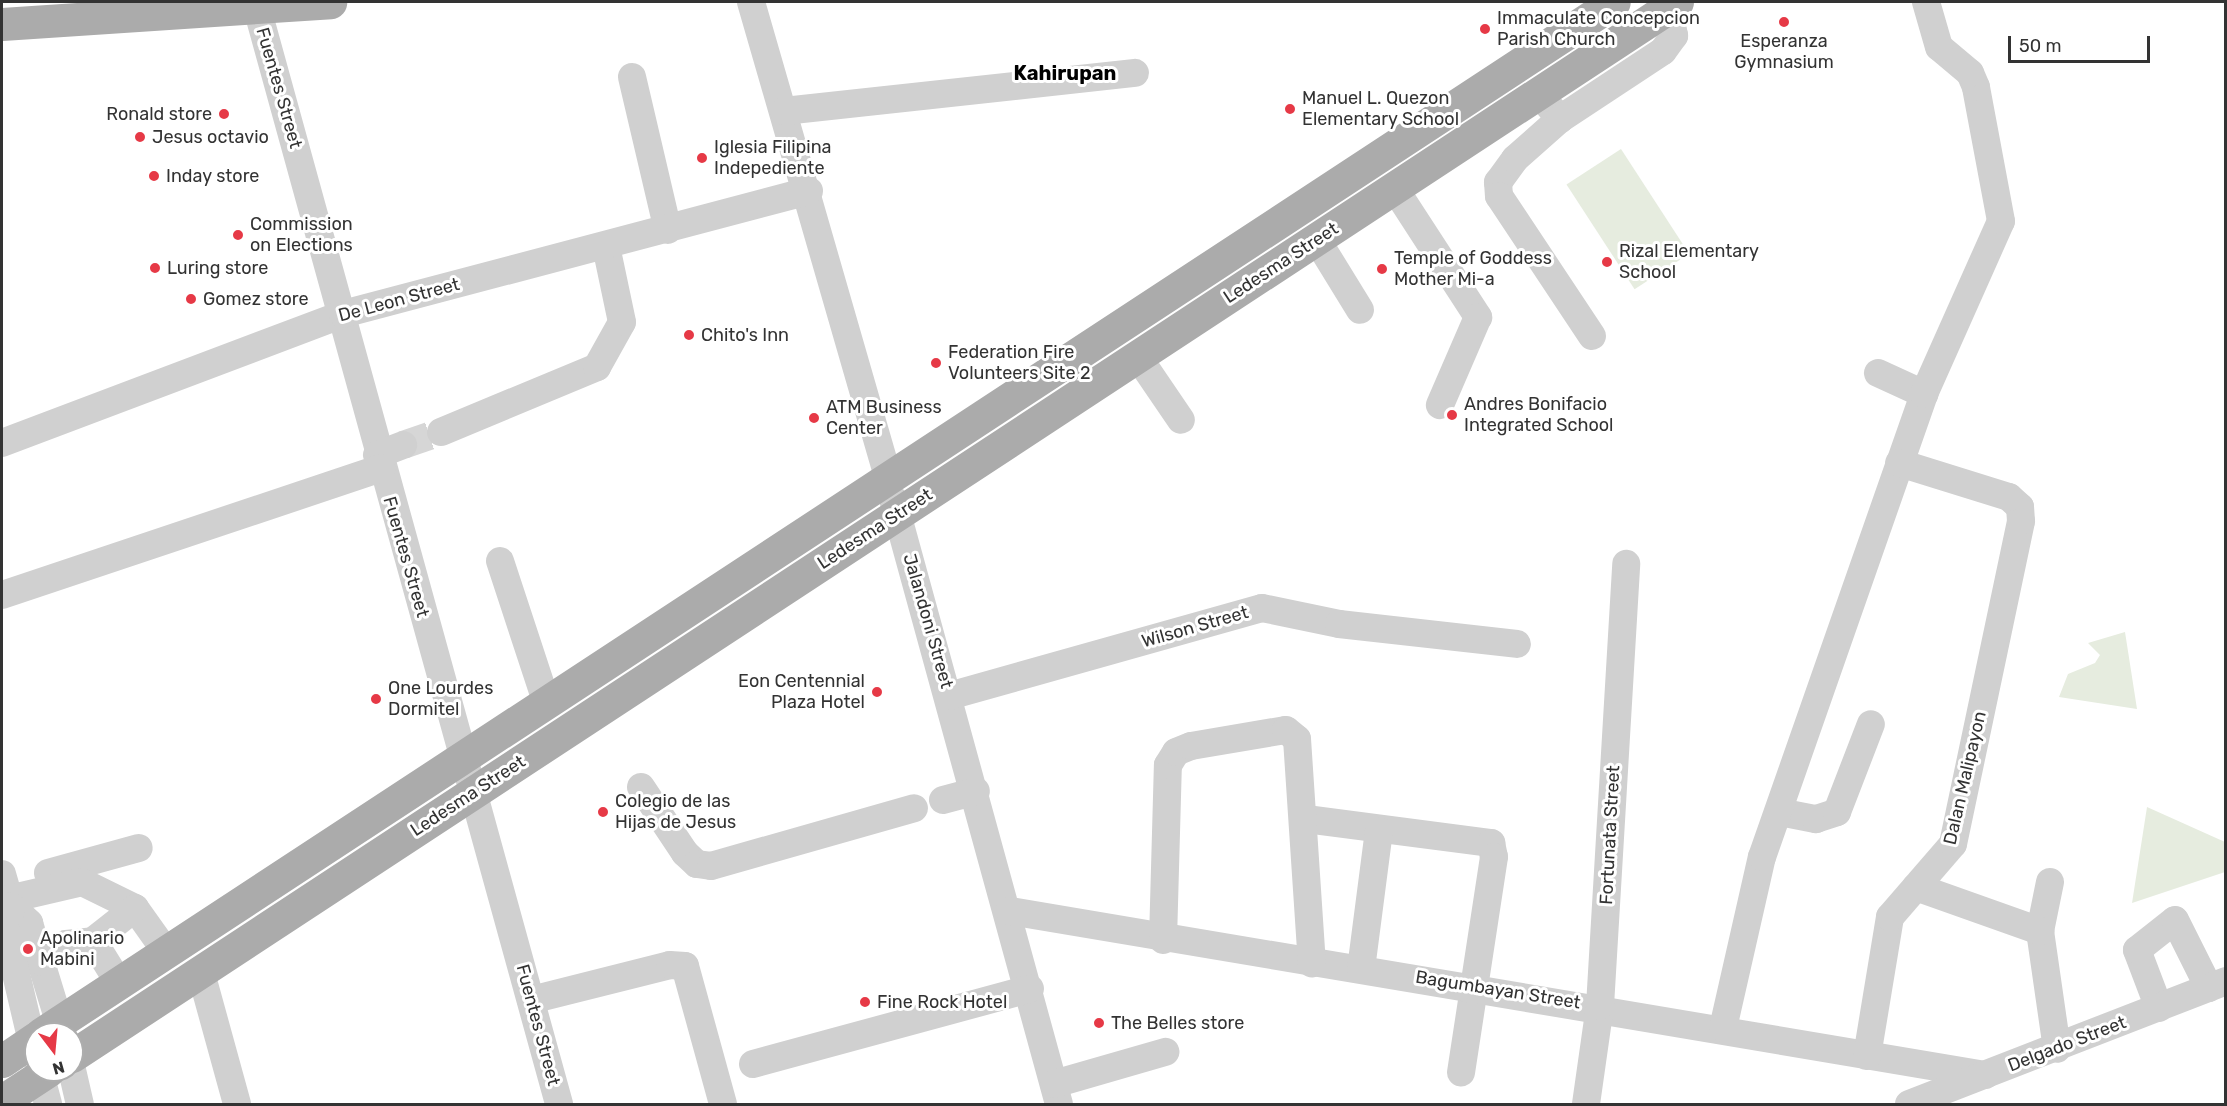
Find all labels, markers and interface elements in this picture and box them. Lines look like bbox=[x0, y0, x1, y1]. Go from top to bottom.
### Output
place label: Immaculate Concepcion Parish Church bbox=[1497, 8, 1700, 50]
marker: Esperanza Gymnasium bbox=[1777, 15, 1791, 29]
marker: Immaculate Concepcion Parish Church bbox=[1478, 22, 1492, 36]
scale bar bbox=[2011, 24, 2154, 62]
street label: Fuentes Street bbox=[251, 25, 307, 151]
place label: Esperanza Gymnasium bbox=[1734, 31, 1834, 74]
text: 50 m bbox=[2019, 35, 2062, 57]
district label: Kahirupan bbox=[1014, 61, 1116, 85]
place label: Manuel L. Quezon Elementary School bbox=[1302, 88, 1460, 130]
marker: Manuel L. Quezon Elementary School bbox=[1283, 102, 1297, 116]
place label: Ronald store bbox=[106, 103, 212, 125]
marker: Ronald store bbox=[217, 107, 231, 121]
place label: Jesus octavio bbox=[152, 126, 269, 148]
marker: Jesus octavio bbox=[133, 130, 147, 144]
place label: Iglesia Filipina Indepediente bbox=[714, 137, 832, 180]
marker: Iglesia Filipina Indepediente bbox=[695, 151, 709, 165]
place label: Inday store bbox=[166, 165, 260, 187]
marker: Inday store bbox=[147, 169, 161, 183]
place label: Commission on Elections bbox=[250, 214, 353, 256]
street label: Ledesma Street bbox=[1220, 218, 1342, 308]
marker: Commission on Elections bbox=[231, 228, 245, 242]
place label: Rizal Elementary School bbox=[1619, 241, 1759, 284]
place label: Temple of Goddess Mother Mi-a bbox=[1394, 248, 1552, 290]
marker: Rizal Elementary School bbox=[1600, 255, 1614, 269]
place label: Luring store bbox=[167, 257, 268, 279]
marker: Luring store bbox=[148, 261, 162, 275]
marker: Temple of Goddess Mother Mi-a bbox=[1375, 262, 1389, 276]
street label: De Leon Street bbox=[336, 273, 462, 327]
place label: Gomez store bbox=[203, 288, 309, 310]
marker: Gomez store bbox=[184, 292, 198, 306]
place label: Chito's Inn bbox=[701, 324, 789, 346]
marker: Chito's Inn bbox=[682, 328, 696, 342]
place label: Federation Fire Volunteers Site 2 bbox=[948, 342, 1090, 385]
marker: Federation Fire Volunteers Site 2 bbox=[929, 356, 943, 370]
place label: Andres Bonifacio Integrated School bbox=[1464, 394, 1613, 436]
place label: ATM Business Center bbox=[826, 397, 942, 440]
marker: Andres Bonifacio Integrated School bbox=[1445, 408, 1459, 422]
marker: ATM Business Center bbox=[807, 411, 821, 425]
street label: Ledesma Street bbox=[814, 484, 936, 574]
street label: Fuentes Street bbox=[378, 494, 434, 620]
street label: Jalandoni Street bbox=[898, 551, 958, 691]
street label: Wilson Street bbox=[1139, 601, 1251, 653]
place label: Eon Centennial Plaza Hotel bbox=[738, 671, 865, 714]
place label: One Lourdes Dormitel bbox=[388, 678, 493, 720]
marker: Eon Centennial Plaza Hotel bbox=[870, 685, 884, 699]
marker: One Lourdes Dormitel bbox=[369, 692, 383, 706]
street label: Dalan Malipayon bbox=[1939, 709, 1991, 847]
street label: Ledesma Street bbox=[407, 751, 529, 841]
street label: Fortunata Street bbox=[1596, 765, 1624, 905]
place label: Colegio de las Hijas de Jesus bbox=[615, 791, 736, 834]
marker: Colegio de las Hijas de Jesus bbox=[596, 805, 610, 819]
place label: Apolinario Mabini bbox=[40, 928, 124, 970]
marker: Apolinario Mabini bbox=[21, 942, 35, 956]
street label: Fuentes Street bbox=[511, 962, 565, 1088]
street label: Bagumbayan Street bbox=[1414, 966, 1582, 1014]
place label: Fine Rock Hotel bbox=[877, 991, 1007, 1013]
marker: Fine Rock Hotel bbox=[858, 995, 872, 1009]
place label: The Belles store bbox=[1111, 1012, 1244, 1034]
street label: Delgado Street bbox=[2005, 1012, 2129, 1076]
marker: The Belles store bbox=[1092, 1016, 1106, 1030]
north arrow bbox=[24, 1022, 84, 1082]
text: N bbox=[50, 1057, 67, 1079]

